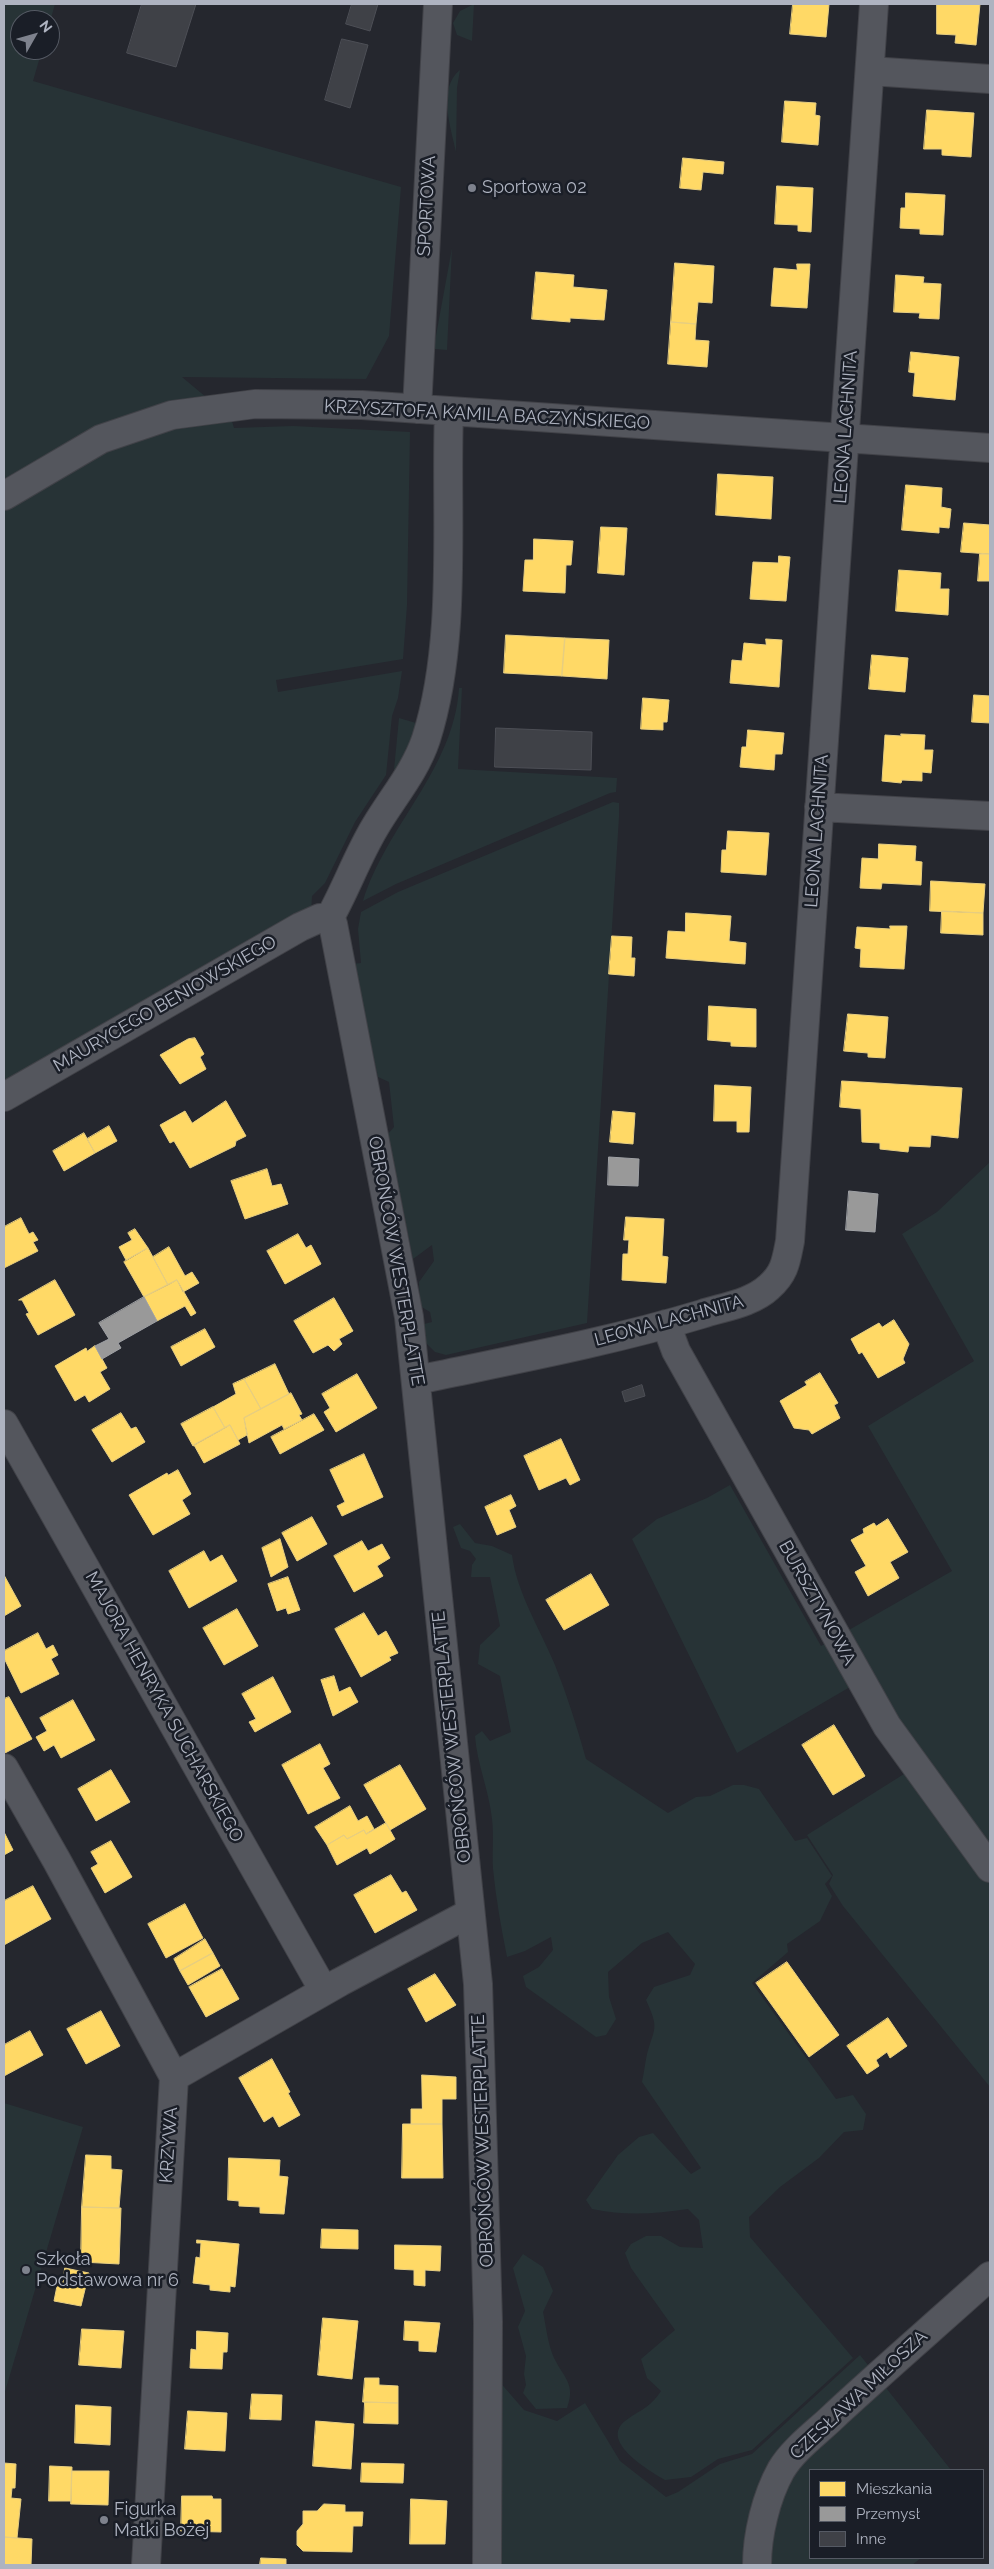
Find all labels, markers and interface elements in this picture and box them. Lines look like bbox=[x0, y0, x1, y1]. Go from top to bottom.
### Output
north arrow bbox=[10, 10, 60, 60]
text: N bbox=[36, 17, 56, 36]
street label: SPORTOWA bbox=[414, 155, 440, 257]
place label: Sportowa 02 bbox=[482, 177, 587, 199]
marker: Sportowa 02 bbox=[466, 182, 478, 194]
street label: LEONA LACHNITA bbox=[830, 350, 862, 504]
street label: KRZYSZTOFA KAMILA BACZYŃSKIEGO bbox=[323, 396, 651, 434]
street label: LEONA LACHNITA bbox=[801, 754, 833, 908]
street label: MAURYCEGO BENIOWSKIEGO bbox=[50, 931, 280, 1077]
street label: OBROŃCÓW WESTERPLATTE bbox=[363, 1134, 429, 1388]
street label: LEONA LACHNITA bbox=[592, 1291, 746, 1351]
street label: BURSZTYNOWA bbox=[774, 1537, 860, 1669]
street label: MAJORA HENRYKA SUCHARSKIEGO bbox=[80, 1568, 248, 1846]
street label: OBROŃCÓW WESTERPLATTE bbox=[428, 1610, 476, 1864]
street label: OBROŃCÓW WESTERPLATTE bbox=[468, 2014, 498, 2268]
street label: KRZYWA bbox=[156, 2106, 182, 2184]
place label: Szkoła Podstawowa nr 6 bbox=[36, 2249, 179, 2292]
marker: Szkoła Podstawowa nr 6 bbox=[20, 2264, 32, 2276]
street label: CZESŁAWA MIŁOSZA bbox=[786, 2326, 932, 2464]
legend bbox=[809, 2469, 984, 2559]
text: Mieszkania bbox=[856, 2480, 932, 2498]
place label: Figurka Matki Bożej bbox=[114, 2499, 209, 2542]
text: Przemysł bbox=[856, 2505, 920, 2523]
marker: Figurka Matki Bożej bbox=[98, 2514, 110, 2526]
text: Inne bbox=[856, 2530, 886, 2548]

